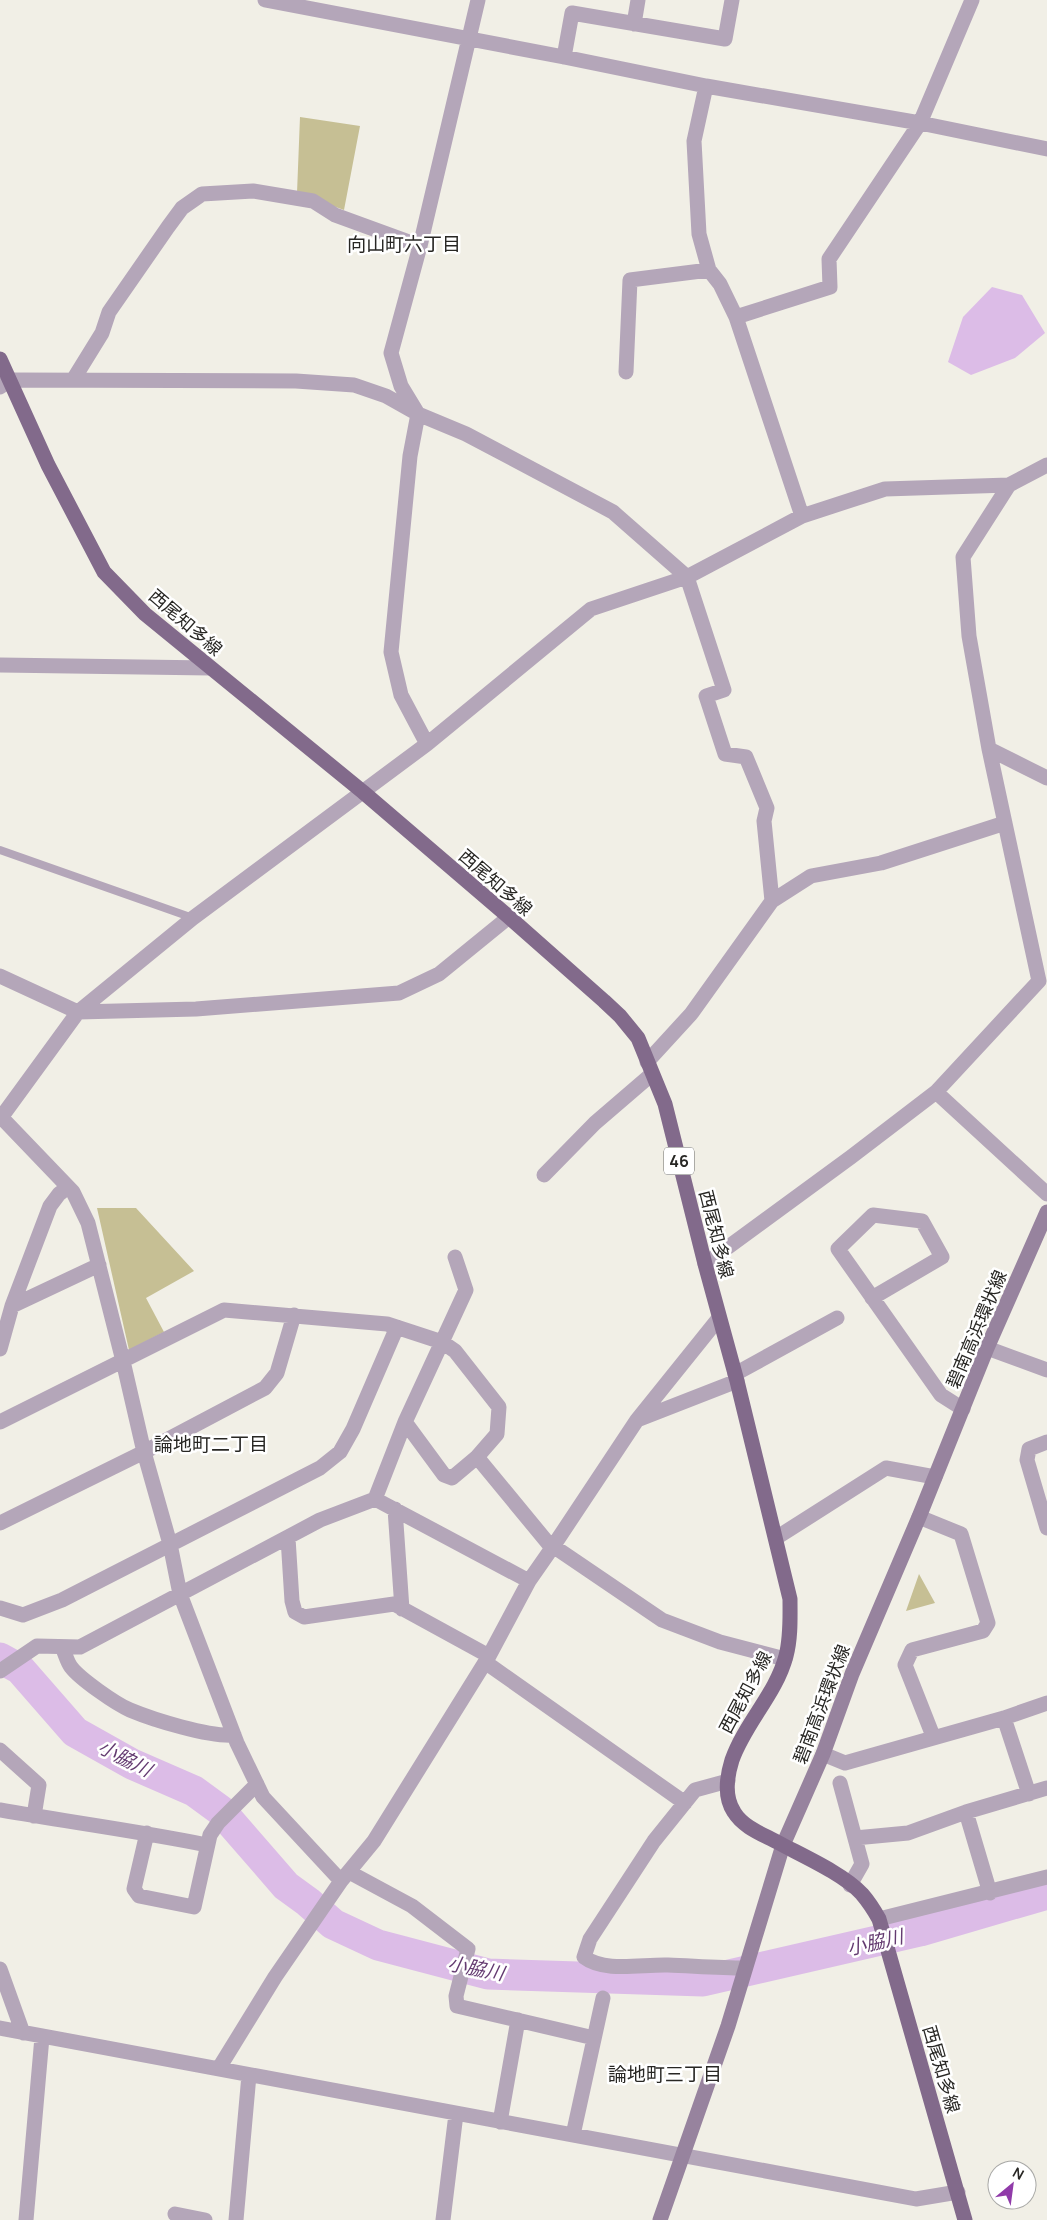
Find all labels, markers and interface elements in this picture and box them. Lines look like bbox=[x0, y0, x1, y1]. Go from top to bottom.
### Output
district label: 向山町六丁目 bbox=[347, 231, 461, 257]
street label: 西尾知多線 bbox=[144, 583, 228, 661]
street label: 西尾知多線 bbox=[454, 843, 538, 921]
road number: 46 bbox=[664, 1148, 694, 1174]
street label: 西尾知多線 bbox=[694, 1187, 740, 1281]
street label: 碧南高浜環状線 bbox=[940, 1266, 1012, 1392]
district label: 論地町二丁目 bbox=[154, 1431, 268, 1457]
street label: 碧南高浜環状線 bbox=[787, 1641, 855, 1767]
street label: 西尾知多線 bbox=[713, 1647, 777, 1737]
water label: 小脇川 bbox=[94, 1733, 158, 1783]
water label: 小脇川 bbox=[844, 1922, 908, 1961]
water label: 小脇川 bbox=[446, 1950, 508, 1987]
street label: 西尾知多線 bbox=[918, 2022, 966, 2116]
district label: 論地町三丁目 bbox=[608, 2061, 722, 2087]
north arrow bbox=[987, 2160, 1037, 2210]
text: N bbox=[1010, 2162, 1028, 2184]

